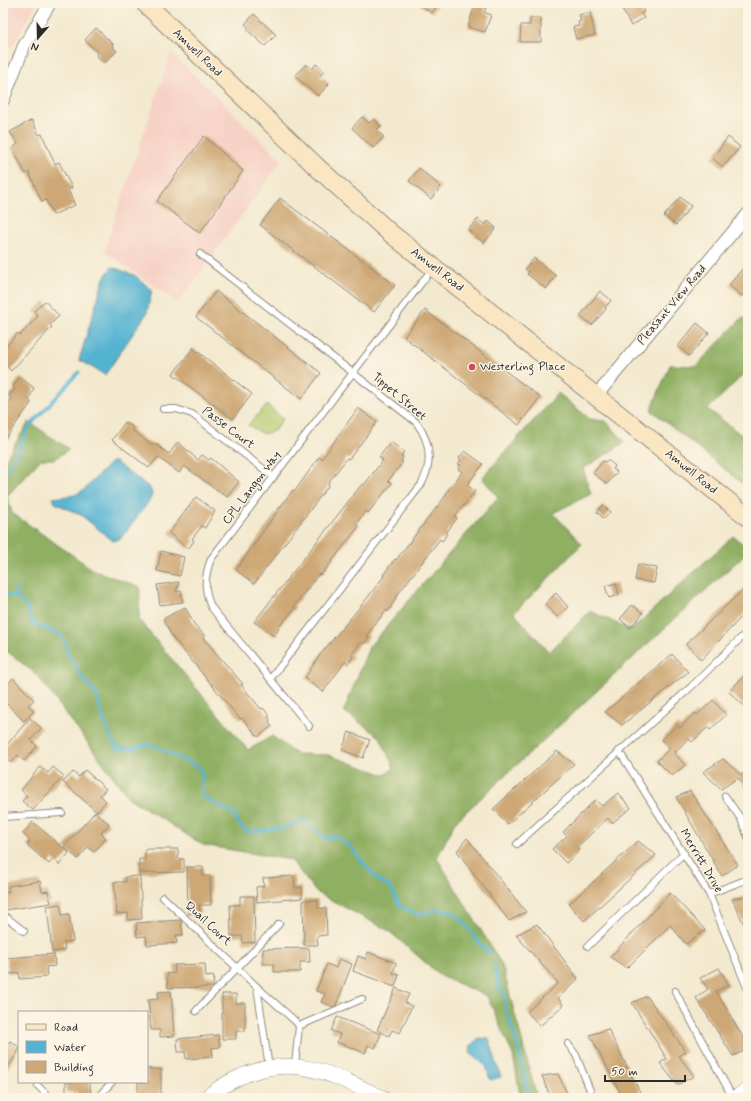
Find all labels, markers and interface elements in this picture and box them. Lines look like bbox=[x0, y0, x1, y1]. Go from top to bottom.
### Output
north arrow bbox=[18, 18, 58, 58]
street label: Amwell Road bbox=[169, 25, 225, 81]
text: N bbox=[29, 39, 41, 54]
street label: Amwell Road bbox=[407, 244, 467, 296]
street label: Pleasant View Road bbox=[634, 262, 710, 348]
place label: Westerling Place bbox=[480, 359, 565, 376]
marker: Westerling Place bbox=[467, 362, 477, 372]
street label: Tippet Street bbox=[368, 370, 430, 425]
street label: Passe Court bbox=[199, 403, 258, 453]
street label: Amwell Road bbox=[661, 446, 721, 498]
street label: CPL Langon Way bbox=[219, 448, 285, 528]
street label: Merritt Drive bbox=[676, 826, 726, 896]
street label: Quail Court bbox=[181, 898, 235, 950]
legend bbox=[18, 1011, 148, 1083]
text: Road bbox=[54, 1020, 78, 1036]
text: Water bbox=[54, 1040, 86, 1056]
scale bar bbox=[605, 1057, 685, 1083]
text: Building bbox=[54, 1060, 94, 1077]
text: 50 m bbox=[611, 1064, 638, 1080]

